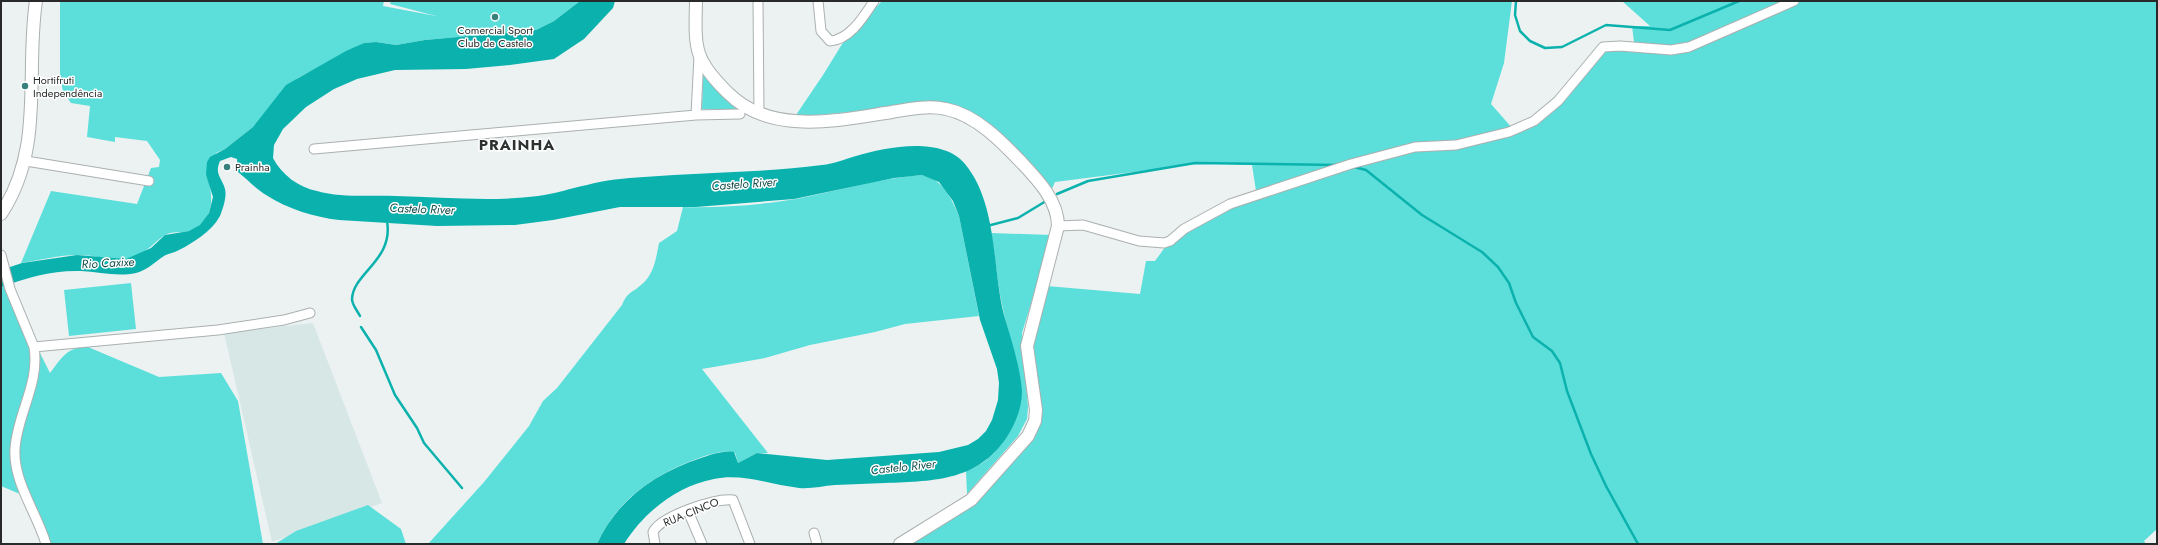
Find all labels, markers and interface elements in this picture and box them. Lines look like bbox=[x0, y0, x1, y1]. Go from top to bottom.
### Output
marker: Comercial Sport Club de Castelo bbox=[490, 12, 500, 22]
place label: Comercial Sport Club de Castelo bbox=[457, 22, 533, 51]
place label: Hortifruti Independência bbox=[33, 72, 102, 101]
marker: Hortifruti Independência bbox=[20, 81, 30, 91]
district label: PRAINHA bbox=[479, 134, 555, 156]
place label: Prainha bbox=[235, 159, 270, 175]
marker: Prainha bbox=[222, 162, 232, 172]
water label: Castelo River bbox=[711, 173, 778, 195]
water label: Castelo River bbox=[389, 199, 456, 219]
water label: Rio Caxixe bbox=[81, 253, 135, 273]
water label: Castelo River bbox=[870, 455, 937, 479]
street label: RUA CINCO bbox=[661, 493, 721, 530]

